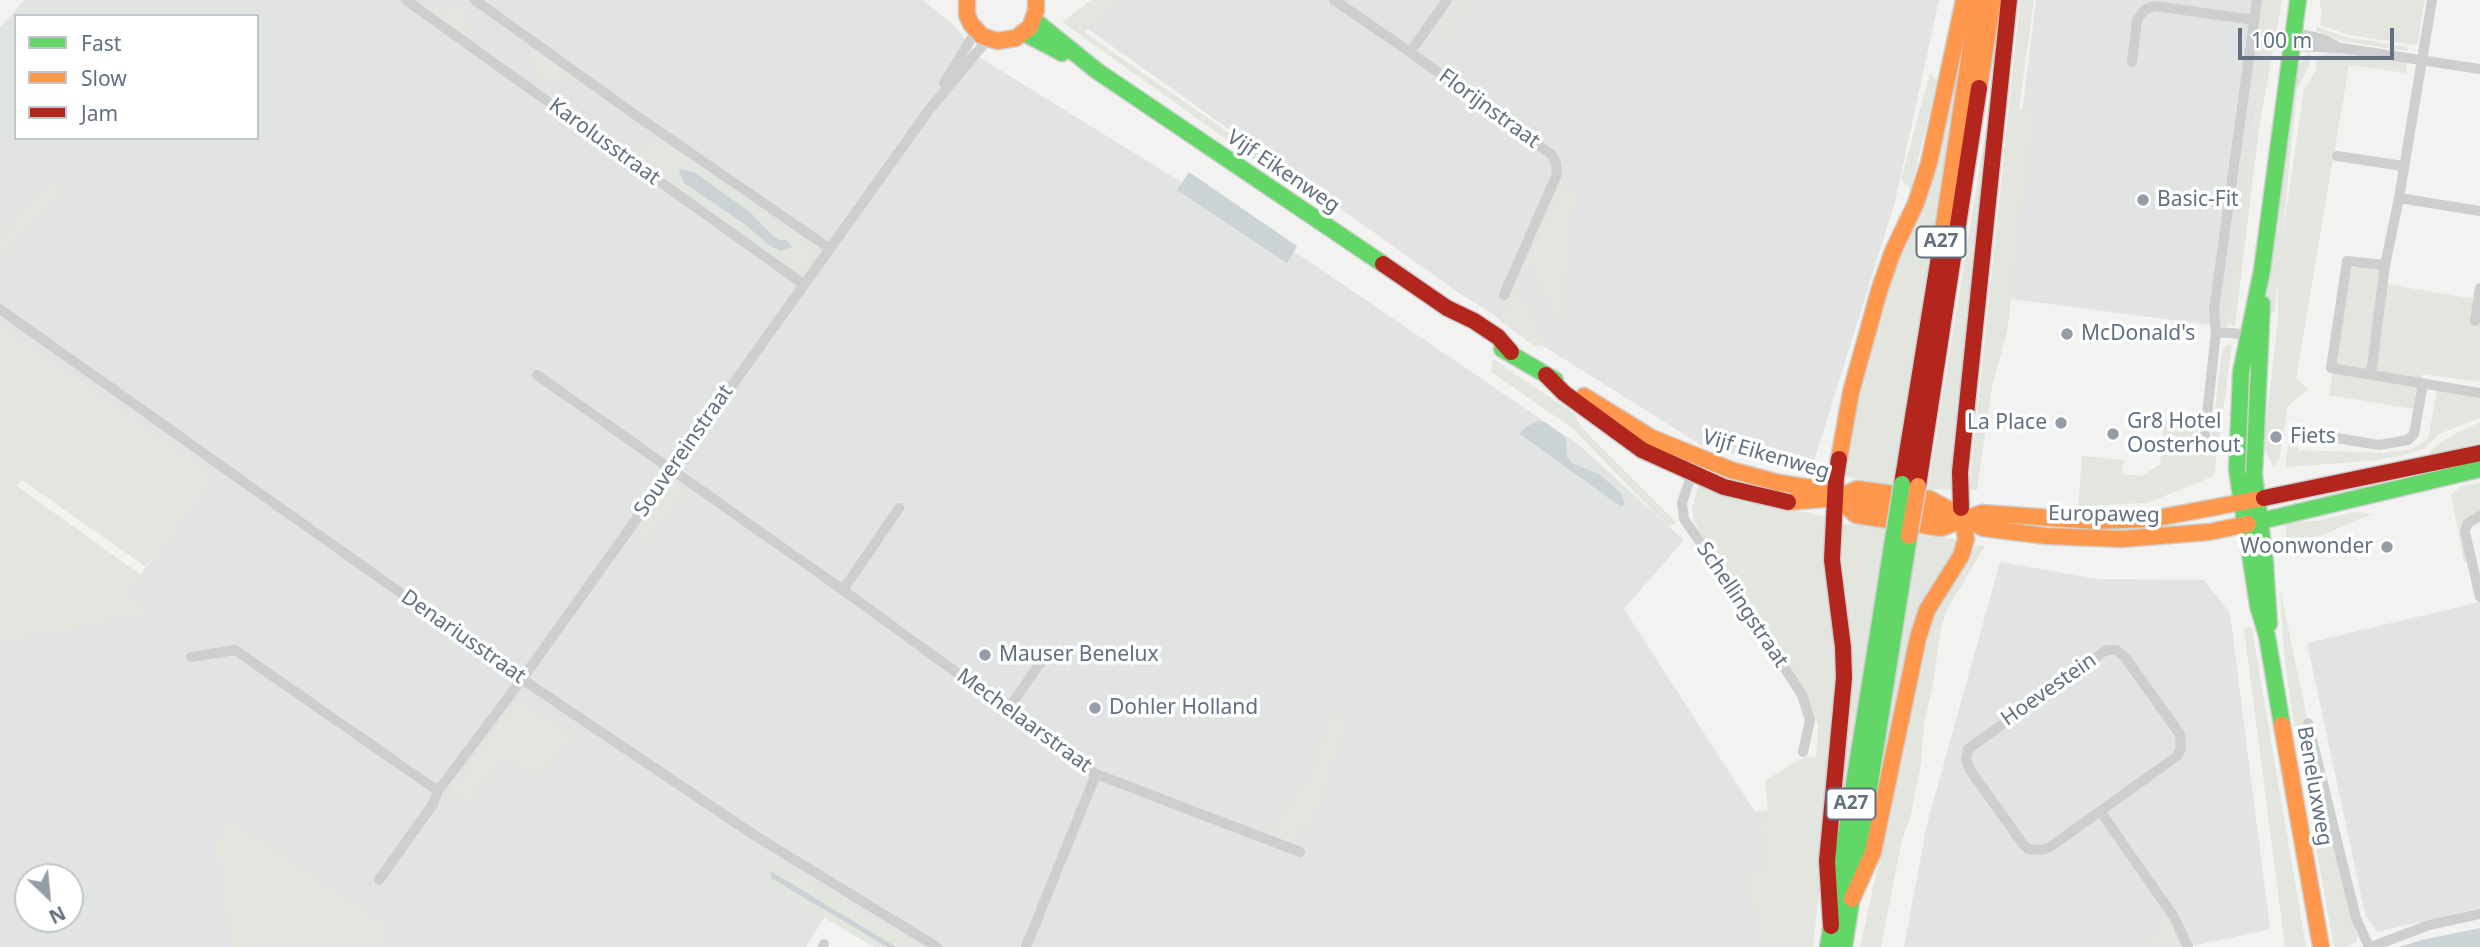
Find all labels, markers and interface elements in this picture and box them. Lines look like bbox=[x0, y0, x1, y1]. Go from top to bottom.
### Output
legend bbox=[14, 14, 259, 140]
scale bar bbox=[2242, 14, 2398, 58]
text: 100 m bbox=[2251, 26, 2312, 54]
text: Fast bbox=[81, 29, 121, 57]
text: Slow bbox=[81, 64, 127, 92]
street label: Florijnstraat bbox=[1434, 64, 1544, 154]
street label: Karolusstraat bbox=[544, 93, 664, 191]
text: Jam bbox=[81, 99, 118, 127]
street label: Vijf Eikenweg bbox=[1222, 125, 1344, 219]
place label: Basic-Fit bbox=[2157, 187, 2239, 213]
marker: Basic-Fit bbox=[2135, 192, 2151, 208]
road number: A27 bbox=[1916, 226, 1966, 258]
place label: McDonald's bbox=[2081, 321, 2195, 347]
marker: McDonald's bbox=[2059, 326, 2075, 342]
street label: Souvereinstraat bbox=[629, 380, 739, 522]
place label: Gr8 Hotel Oosterhout bbox=[2127, 409, 2241, 459]
place label: La Place bbox=[1967, 410, 2047, 436]
marker: La Place bbox=[2053, 415, 2069, 431]
place label: Fiets bbox=[2290, 424, 2336, 450]
street label: Vijf Eikenweg bbox=[1700, 425, 1832, 485]
marker: Gr8 Hotel Oosterhout bbox=[2105, 426, 2121, 442]
marker: Fiets bbox=[2268, 429, 2284, 445]
street label: Europaweg bbox=[2048, 501, 2160, 529]
place label: Woonwonder bbox=[2240, 534, 2373, 560]
street label: Schellingstraat bbox=[1691, 538, 1793, 672]
marker: Woonwonder bbox=[2379, 539, 2395, 555]
street label: Denariusstraat bbox=[396, 585, 530, 689]
place label: Mauser Benelux bbox=[999, 642, 1159, 668]
marker: Mauser Benelux bbox=[977, 647, 993, 663]
street label: Hoevestein bbox=[1997, 648, 2101, 732]
street label: Mechelaarstraat bbox=[952, 664, 1096, 778]
place label: Dohler Holland bbox=[1109, 695, 1258, 721]
marker: Dohler Holland bbox=[1087, 700, 1103, 716]
street label: Beneluxweg bbox=[2291, 724, 2337, 848]
road number: A27 bbox=[1826, 789, 1876, 820]
north arrow bbox=[14, 863, 84, 933]
text: N bbox=[45, 900, 70, 930]

